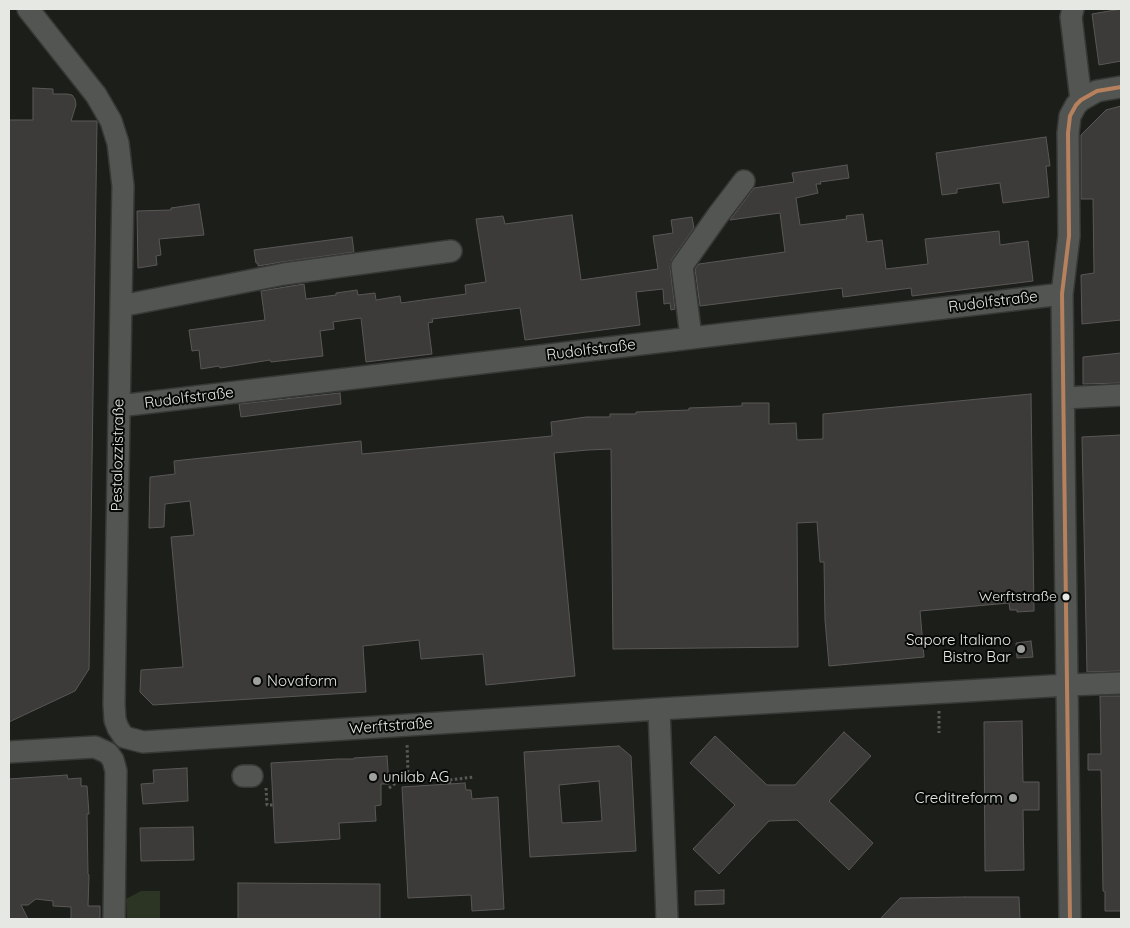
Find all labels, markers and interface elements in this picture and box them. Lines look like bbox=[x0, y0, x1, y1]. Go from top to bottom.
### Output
street label: Rudolfstraße bbox=[947, 288, 1039, 316]
street label: Rudolfstraße bbox=[545, 336, 637, 364]
street label: Rudolfstraße bbox=[143, 384, 235, 412]
street label: Pestalozzistraße bbox=[108, 399, 128, 511]
place label: Werftstraße bbox=[979, 589, 1057, 605]
marker: Werftstraße bbox=[1061, 592, 1071, 602]
place label: Sapore Italiano Bistro Bar bbox=[906, 631, 1011, 666]
marker: Sapore Italiano Bistro Bar bbox=[1015, 643, 1027, 655]
place label: Novaform bbox=[267, 672, 337, 690]
marker: Novaform bbox=[251, 675, 263, 687]
street label: Werftstraße bbox=[349, 714, 433, 738]
place label: unilab AG bbox=[383, 768, 449, 786]
marker: unilab AG bbox=[367, 771, 379, 783]
place label: Creditreform bbox=[915, 789, 1003, 807]
marker: Creditreform bbox=[1007, 792, 1019, 804]

